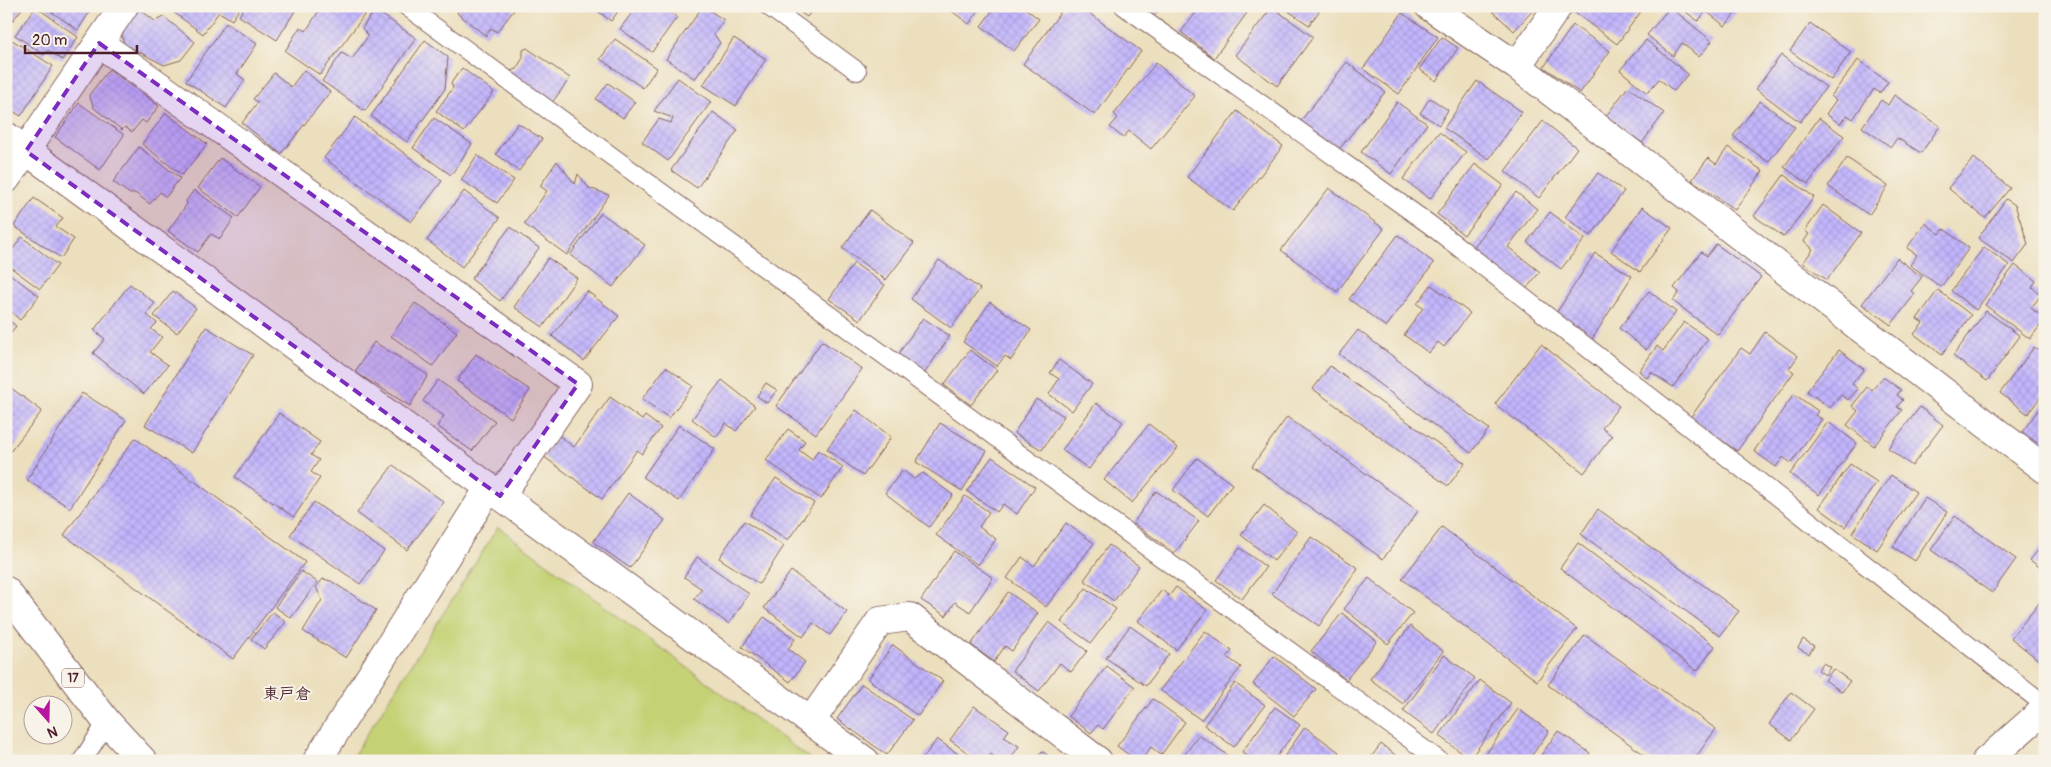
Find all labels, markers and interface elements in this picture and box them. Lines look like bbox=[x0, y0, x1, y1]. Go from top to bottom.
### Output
scale bar bbox=[25, 22, 138, 54]
text: 20 m bbox=[32, 31, 67, 50]
road number: 17 bbox=[62, 668, 84, 688]
district label: 東戸倉 bbox=[263, 684, 311, 704]
north arrow bbox=[22, 694, 72, 744]
text: N bbox=[45, 722, 60, 741]

